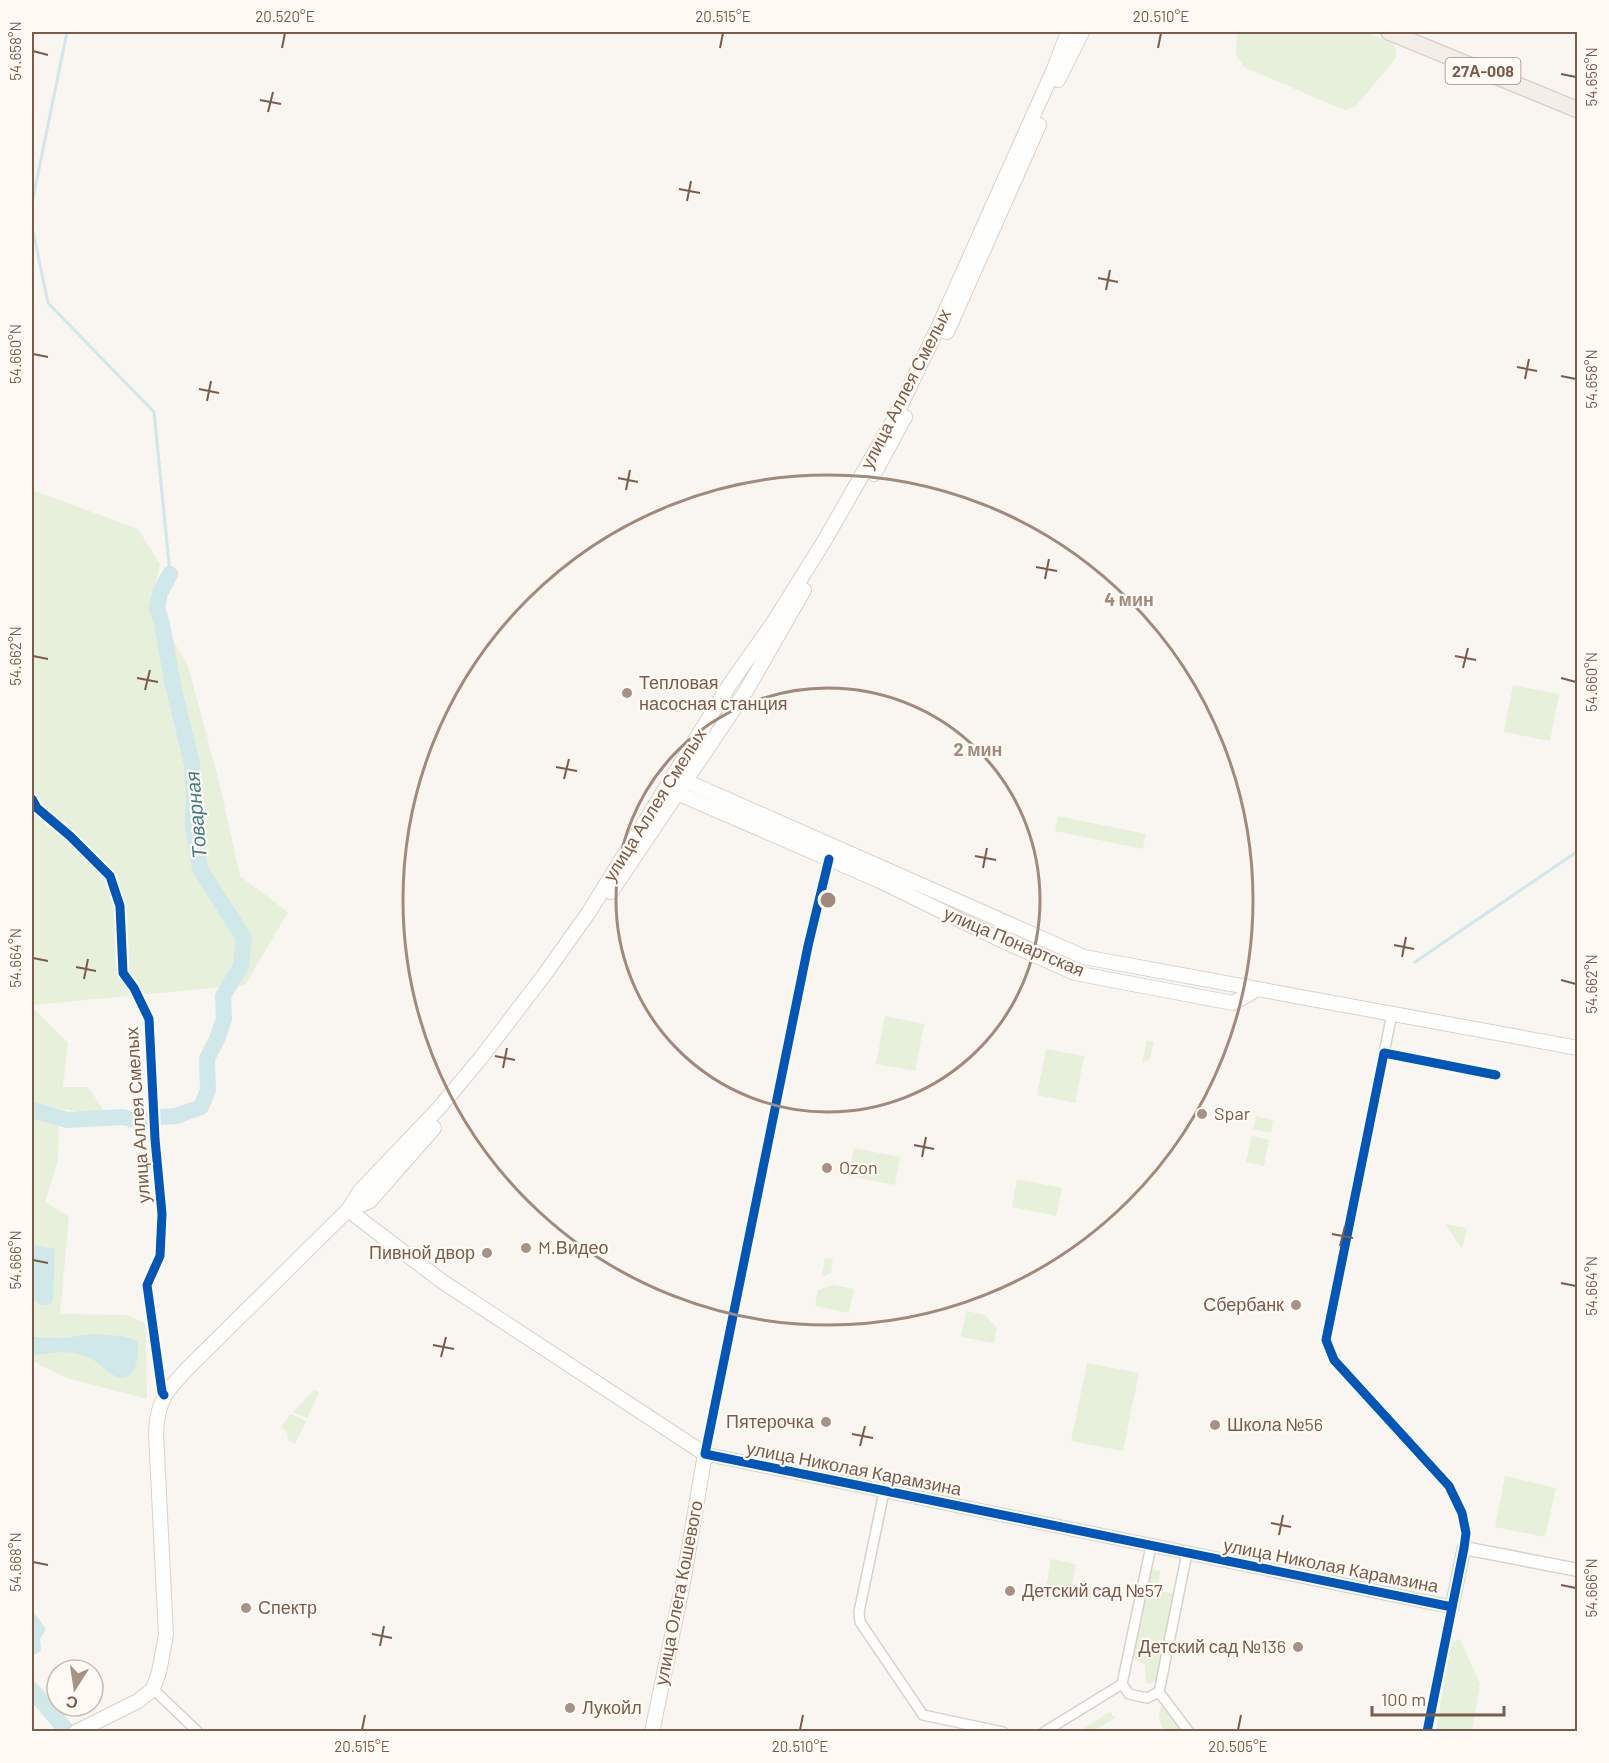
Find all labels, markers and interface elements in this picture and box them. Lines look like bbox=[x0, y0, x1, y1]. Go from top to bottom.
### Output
text: 20.520°E bbox=[255, 7, 315, 25]
text: 20.515°E bbox=[695, 7, 751, 25]
text: 20.510°E bbox=[1133, 7, 1189, 25]
text: 54.658°N bbox=[6, 21, 24, 81]
text: 54.656°N bbox=[1582, 47, 1600, 107]
road number: 27А-008 bbox=[1446, 58, 1520, 84]
street label: улица Аллея Смелых bbox=[855, 305, 955, 472]
text: 54.660°N bbox=[6, 324, 24, 384]
text: 54.658°N bbox=[1582, 349, 1600, 409]
text: 4 мин bbox=[1104, 588, 1154, 610]
text: 54.662°N bbox=[6, 626, 24, 686]
text: 54.660°N bbox=[1582, 652, 1600, 712]
place label: Тепловая насосная станция bbox=[639, 671, 788, 714]
marker: Тепловая насосная станция bbox=[620, 686, 634, 700]
street label: улица Аллея Смелых bbox=[598, 724, 710, 885]
text: 2 мин bbox=[954, 738, 1002, 760]
water label: Товарная bbox=[179, 770, 211, 860]
centre of rings bbox=[818, 890, 838, 910]
street label: улица Понартская bbox=[941, 902, 1088, 981]
text: 54.664°N bbox=[6, 928, 24, 988]
text: 54.662°N bbox=[1582, 954, 1600, 1014]
street label: улица Аллея Смелых bbox=[120, 1026, 154, 1204]
place label: Spar bbox=[1214, 1102, 1251, 1124]
marker: Spar bbox=[1195, 1107, 1209, 1121]
place label: Ozon bbox=[839, 1156, 878, 1178]
marker: Ozon bbox=[820, 1161, 834, 1175]
text: 54.666°N bbox=[6, 1230, 24, 1290]
place label: M.Видео bbox=[538, 1236, 608, 1258]
place label: Пивной двор bbox=[369, 1241, 475, 1263]
marker: M.Видео bbox=[519, 1241, 533, 1255]
marker: Пивной двор bbox=[480, 1246, 494, 1260]
text: 54.664°N bbox=[1582, 1256, 1600, 1316]
place label: Сбербанк bbox=[1203, 1293, 1284, 1315]
marker: Сбербанк bbox=[1289, 1298, 1303, 1312]
place label: Пятерочка bbox=[726, 1410, 815, 1432]
place label: Школа №56 bbox=[1227, 1413, 1323, 1435]
marker: Пятерочка bbox=[819, 1415, 833, 1429]
marker: Школа №56 bbox=[1208, 1418, 1222, 1432]
street label: улица Николая Карамзина bbox=[745, 1436, 965, 1500]
street label: улица Олега Кошевого bbox=[649, 1499, 707, 1687]
text: 54.668°N bbox=[6, 1532, 24, 1592]
street label: улица Николая Карамзина bbox=[1222, 1533, 1442, 1597]
text: 54.666°N bbox=[1582, 1558, 1600, 1618]
place label: Детский сад №57 bbox=[1022, 1579, 1163, 1601]
marker: Детский сад №57 bbox=[1003, 1584, 1017, 1598]
place label: Спектр bbox=[258, 1596, 317, 1618]
marker: Спектр bbox=[239, 1601, 253, 1615]
place label: Детский сад №136 bbox=[1139, 1635, 1286, 1657]
marker: Детский сад №136 bbox=[1291, 1640, 1305, 1654]
north arrow bbox=[45, 1658, 105, 1718]
scale bar bbox=[1372, 1679, 1504, 1717]
text: 100 m bbox=[1381, 1688, 1426, 1710]
text: С bbox=[64, 1693, 79, 1714]
place label: Лукойл bbox=[582, 1696, 642, 1718]
marker: Лукойл bbox=[563, 1701, 577, 1715]
text: 20.515°E bbox=[334, 1737, 390, 1755]
text: 20.510°E bbox=[772, 1737, 828, 1755]
text: 20.505°E bbox=[1208, 1737, 1268, 1755]

